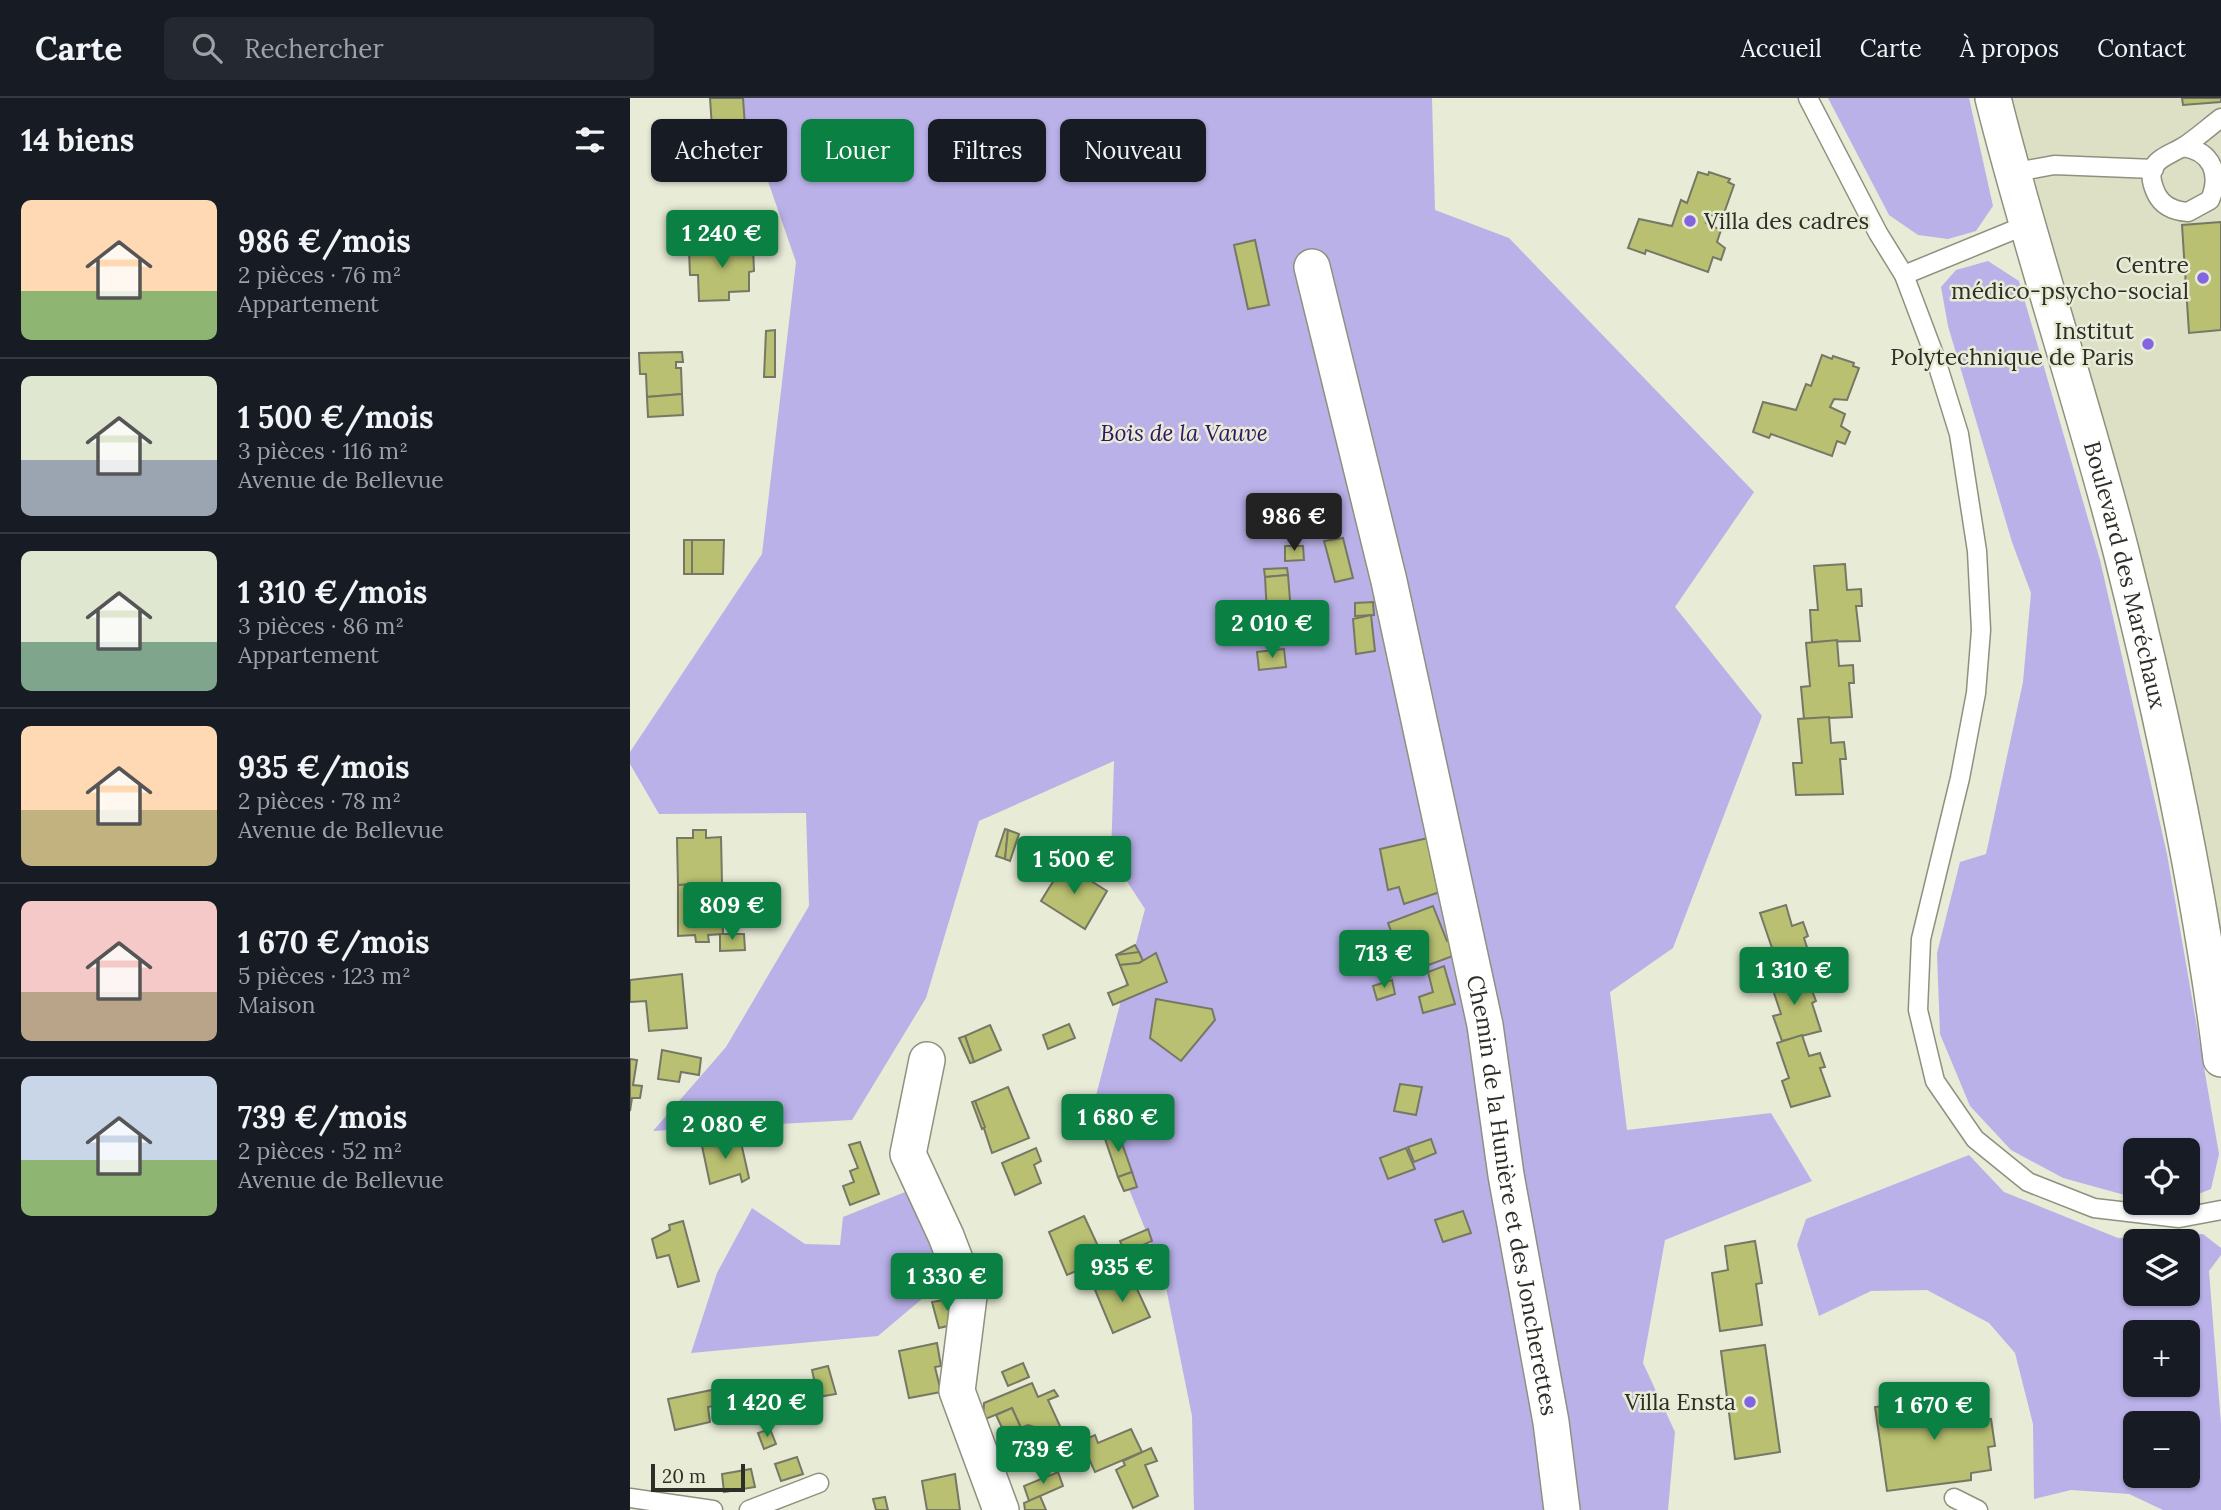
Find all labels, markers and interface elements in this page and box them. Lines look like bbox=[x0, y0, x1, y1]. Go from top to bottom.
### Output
search box bbox=[164, 17, 654, 80]
text: Carte bbox=[35, 27, 122, 69]
icon: search bbox=[188, 29, 226, 67]
text: Rechercher bbox=[244, 32, 384, 65]
text: Accueil bbox=[1741, 33, 1822, 64]
text: Carte bbox=[1860, 33, 1922, 64]
text: À propos bbox=[1960, 33, 2059, 64]
text: Contact bbox=[2097, 33, 2186, 64]
chip: Acheter bbox=[651, 119, 787, 182]
chip: Louer bbox=[801, 119, 914, 182]
chip: Filtres bbox=[928, 119, 1046, 182]
chip: Nouveau bbox=[1060, 119, 1206, 182]
text: 14 biens bbox=[21, 121, 134, 159]
icon: filters bbox=[571, 121, 609, 159]
place label: Villa des cadres bbox=[1703, 206, 1869, 235]
pin: 1 240 € bbox=[657, 211, 787, 270]
marker: Villa des cadres bbox=[1682, 213, 1698, 229]
text: 1 240 € bbox=[682, 218, 762, 247]
text: 986 €/mois bbox=[238, 222, 411, 260]
icon: home bbox=[77, 228, 161, 312]
place label: Centre médico-psycho-social bbox=[1951, 250, 2189, 305]
text: 2 pièces · 76 m² bbox=[238, 260, 401, 289]
marker: Centre médico-psycho-social bbox=[2195, 270, 2211, 286]
text: Appartement bbox=[238, 289, 379, 318]
place label: Institut Polytechnique de Paris bbox=[1890, 316, 2134, 371]
marker: Institut Polytechnique de Paris bbox=[2140, 336, 2156, 352]
text: 1 500 €/mois bbox=[238, 398, 434, 436]
icon: home bbox=[77, 404, 161, 488]
park label: Bois de la Vauve bbox=[1100, 418, 1268, 447]
text: 3 pièces · 116 m² bbox=[238, 436, 408, 465]
street label: Boulevard des Maréchaux bbox=[2078, 438, 2173, 711]
text: Avenue de Bellevue bbox=[238, 465, 444, 494]
pin: 986 € bbox=[1245, 494, 1343, 553]
text: 986 € bbox=[1262, 501, 1326, 530]
text: 1 310 €/mois bbox=[238, 573, 427, 611]
icon: home bbox=[77, 579, 161, 663]
pin: 2 010 € bbox=[1207, 601, 1337, 660]
text: 2 010 € bbox=[1231, 608, 1313, 637]
text: 3 pièces · 86 m² bbox=[238, 611, 404, 640]
text: Appartement bbox=[238, 640, 379, 669]
text: 935 €/mois bbox=[238, 748, 409, 786]
icon: home bbox=[77, 754, 161, 838]
text: 2 pièces · 78 m² bbox=[238, 786, 401, 815]
text: Avenue de Bellevue bbox=[238, 815, 444, 844]
pin: 1 500 € bbox=[1009, 836, 1139, 896]
text: 1 500 € bbox=[1033, 844, 1115, 873]
pin: 809 € bbox=[683, 882, 781, 942]
text: 809 € bbox=[699, 890, 765, 919]
text: 1 670 €/mois bbox=[238, 923, 430, 961]
icon: home bbox=[77, 929, 161, 1013]
pin: 713 € bbox=[1335, 930, 1433, 990]
text: 713 € bbox=[1355, 938, 1413, 967]
pin: 1 310 € bbox=[1729, 948, 1859, 1007]
text: 1 310 € bbox=[1756, 955, 1832, 984]
text: 5 pièces · 123 m² bbox=[238, 961, 411, 990]
street label: Chemin de la Hunière et des Joncherettes bbox=[1461, 972, 1565, 1418]
text: Maison bbox=[238, 990, 316, 1019]
pin: 1 680 € bbox=[1053, 1094, 1183, 1154]
text: 739 €/mois bbox=[238, 1098, 407, 1136]
pin: 2 080 € bbox=[660, 1102, 790, 1161]
text: 1 680 € bbox=[1077, 1102, 1159, 1131]
icon: home bbox=[77, 1104, 161, 1188]
text: 2 080 € bbox=[682, 1109, 768, 1138]
text: 2 pièces · 52 m² bbox=[238, 1136, 402, 1165]
map controls bbox=[2123, 1138, 2200, 1488]
button: locate bbox=[2123, 1138, 2200, 1215]
text: Avenue de Bellevue bbox=[238, 1165, 444, 1194]
button: layers bbox=[2123, 1229, 2200, 1306]
pin: 935 € bbox=[1073, 1244, 1171, 1304]
text: 935 € bbox=[1090, 1252, 1154, 1281]
pin: 1 330 € bbox=[882, 1254, 1012, 1313]
text: 1 330 € bbox=[907, 1261, 987, 1290]
button: + bbox=[2123, 1320, 2200, 1397]
pin: 1 420 € bbox=[702, 1380, 832, 1439]
pin: 1 670 € bbox=[1869, 1382, 1999, 1442]
text: 1 420 € bbox=[727, 1387, 807, 1416]
place label: Villa Ensta bbox=[1624, 1387, 1736, 1416]
text: 1 670 € bbox=[1895, 1390, 1973, 1419]
marker: Villa Ensta bbox=[1742, 1394, 1758, 1410]
button: − bbox=[2123, 1411, 2200, 1488]
pin: 739 € bbox=[994, 1426, 1092, 1486]
text: 739 € bbox=[1012, 1434, 1074, 1463]
scale bar bbox=[651, 1461, 746, 1493]
text: 20 m bbox=[662, 1464, 706, 1488]

